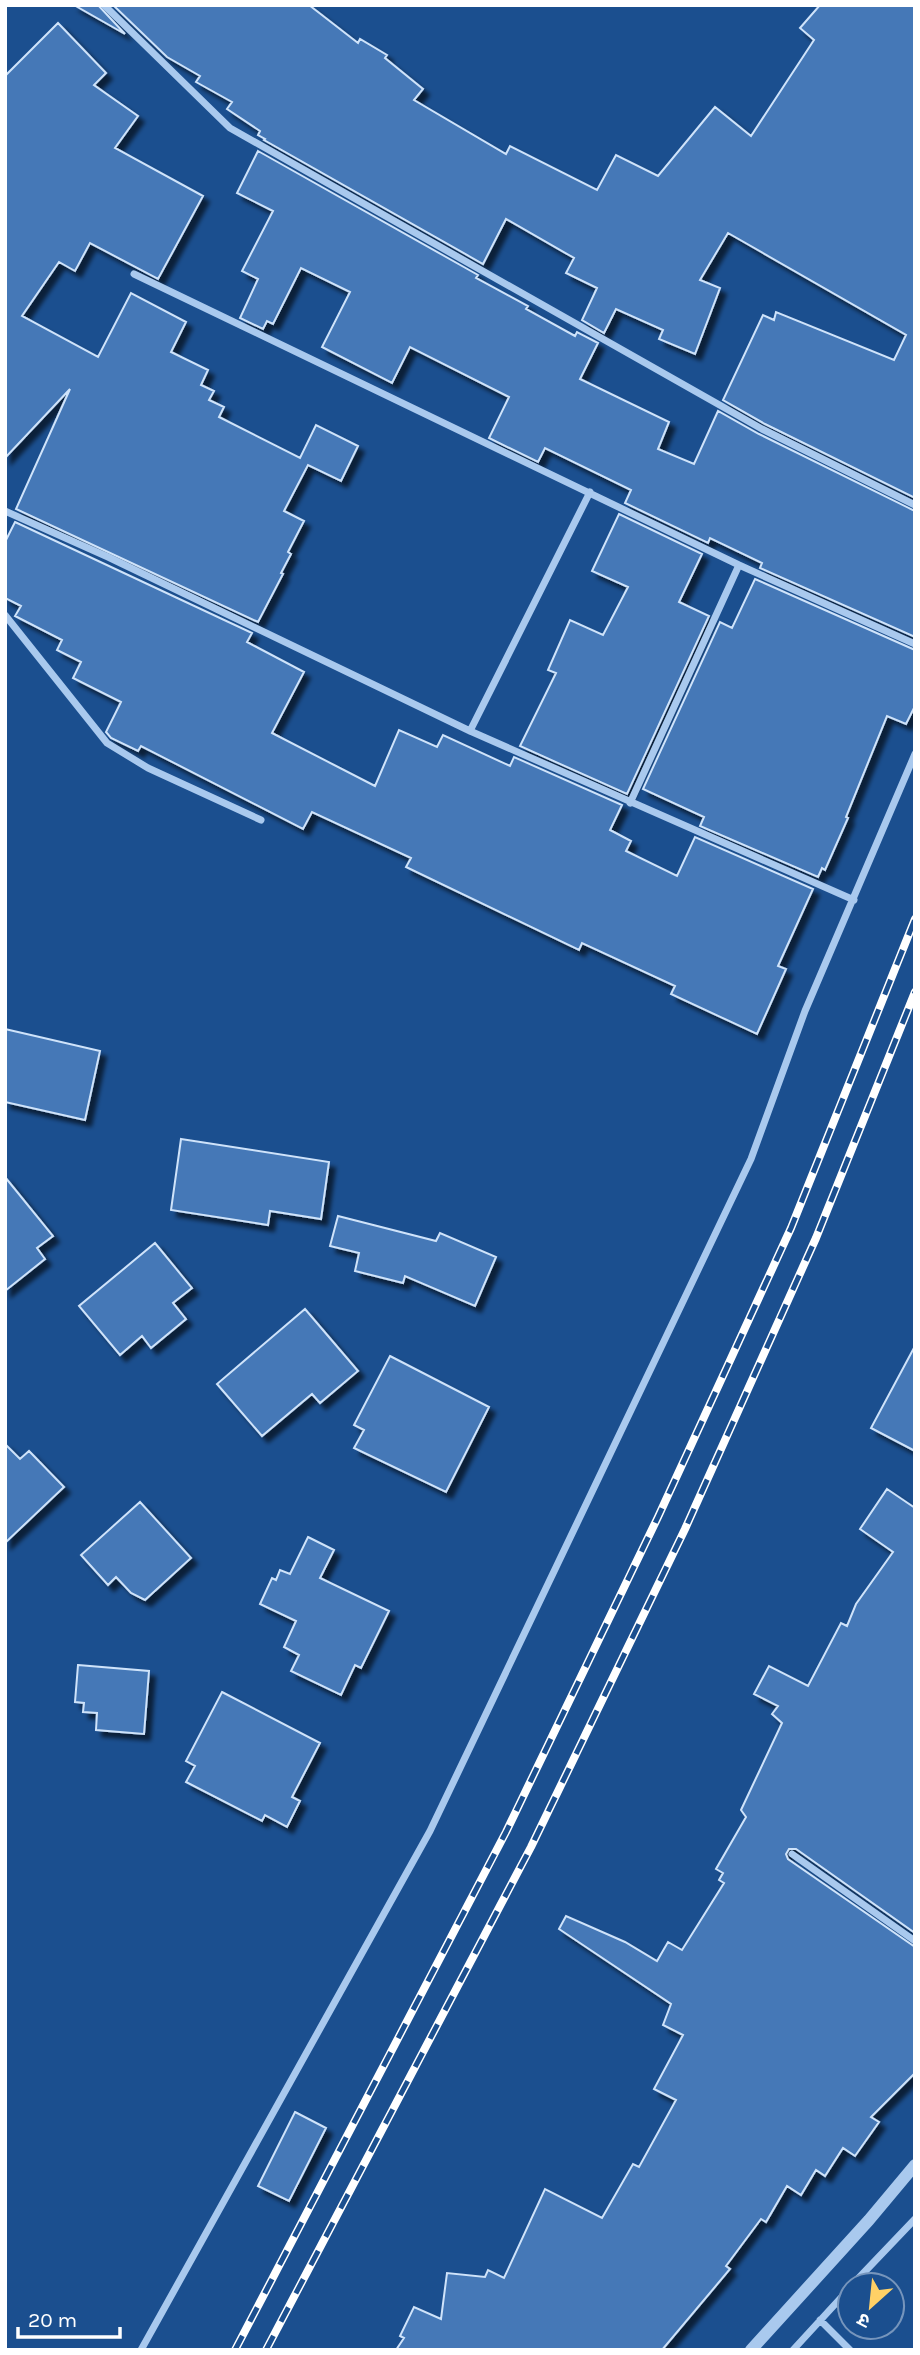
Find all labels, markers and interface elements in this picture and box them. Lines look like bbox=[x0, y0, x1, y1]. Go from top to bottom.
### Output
north arrow bbox=[836, 2271, 906, 2341]
scale bar bbox=[18, 2296, 119, 2340]
text: 20 m bbox=[28, 2308, 77, 2332]
text: उ bbox=[853, 2308, 874, 2333]

